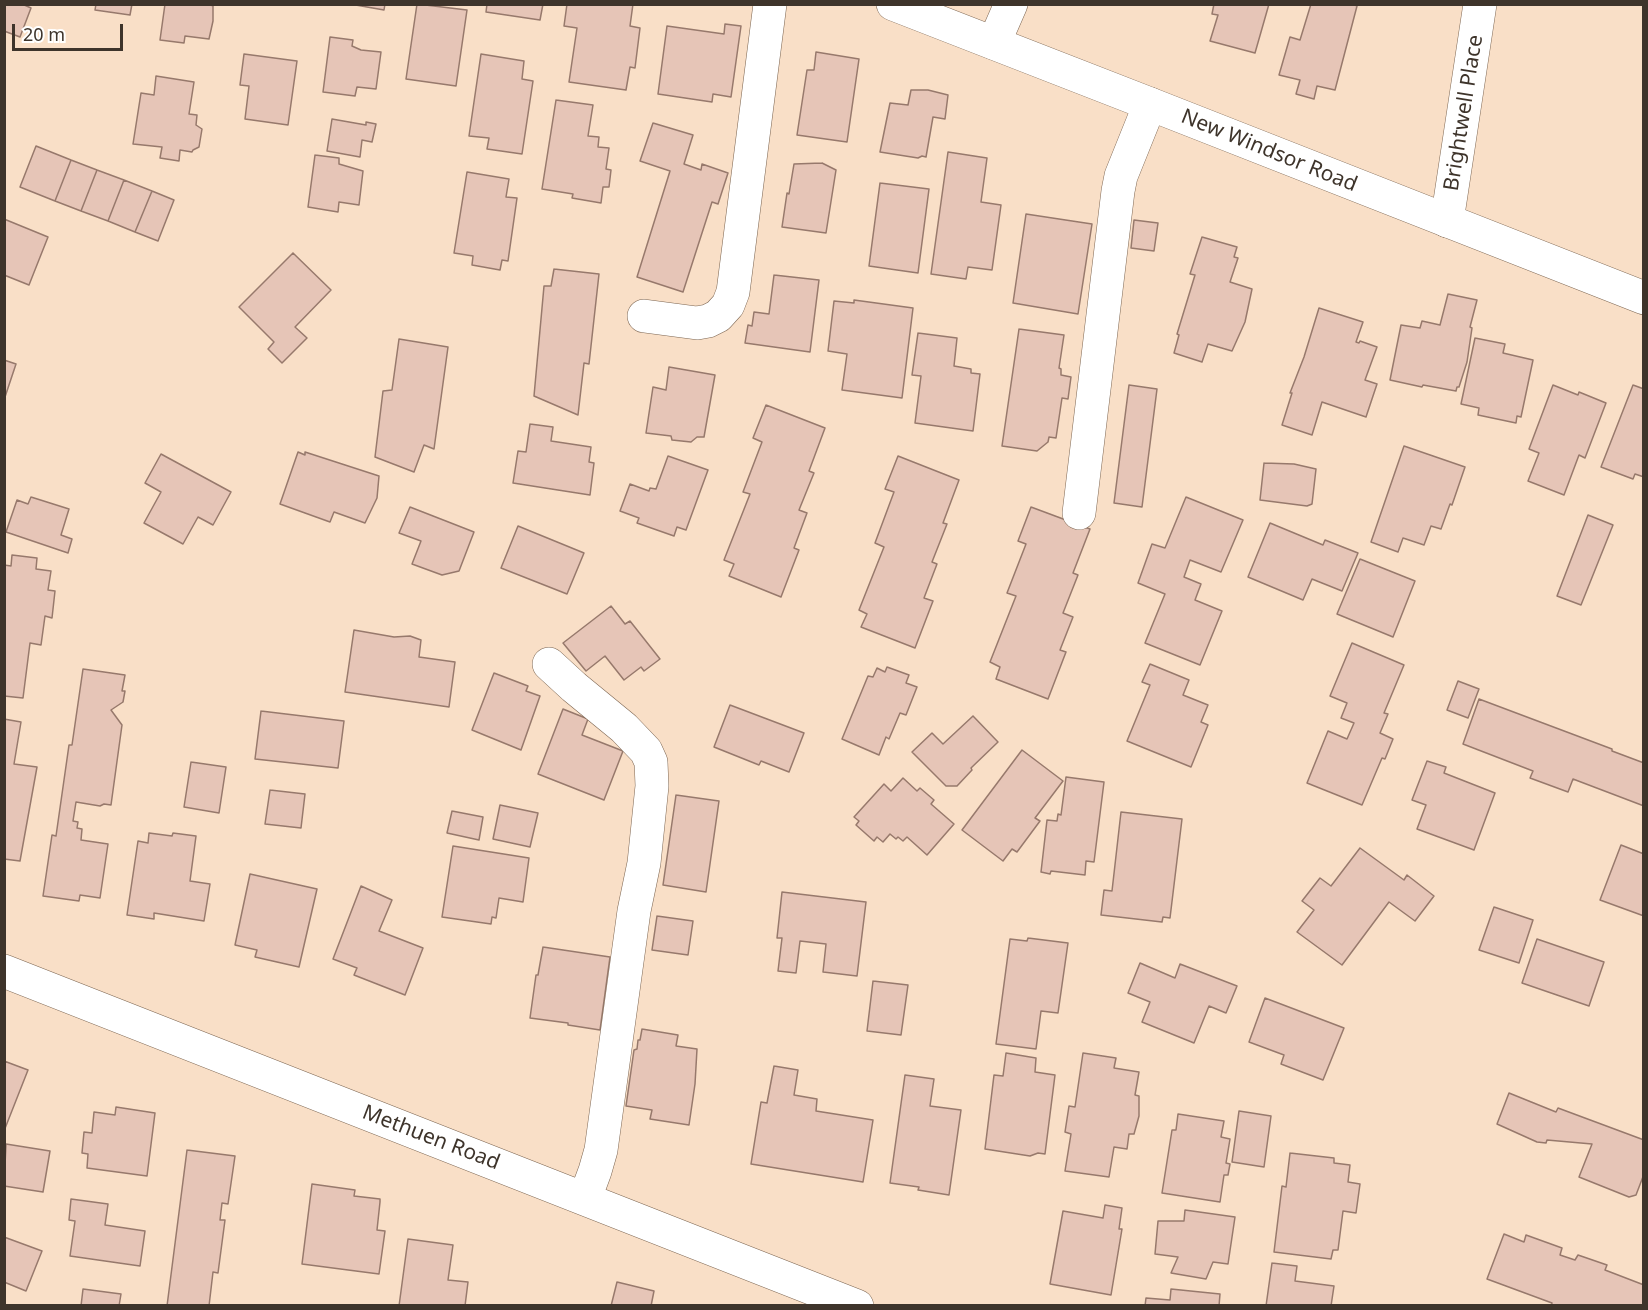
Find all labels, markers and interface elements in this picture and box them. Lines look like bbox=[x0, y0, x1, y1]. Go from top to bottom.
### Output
scale bar bbox=[15, 12, 126, 50]
text: 20 m bbox=[23, 22, 65, 46]
street label: Brightwell Place bbox=[1439, 33, 1489, 193]
street label: New Windsor Road bbox=[1177, 104, 1361, 198]
street label: Methuen Road bbox=[359, 1100, 503, 1176]

